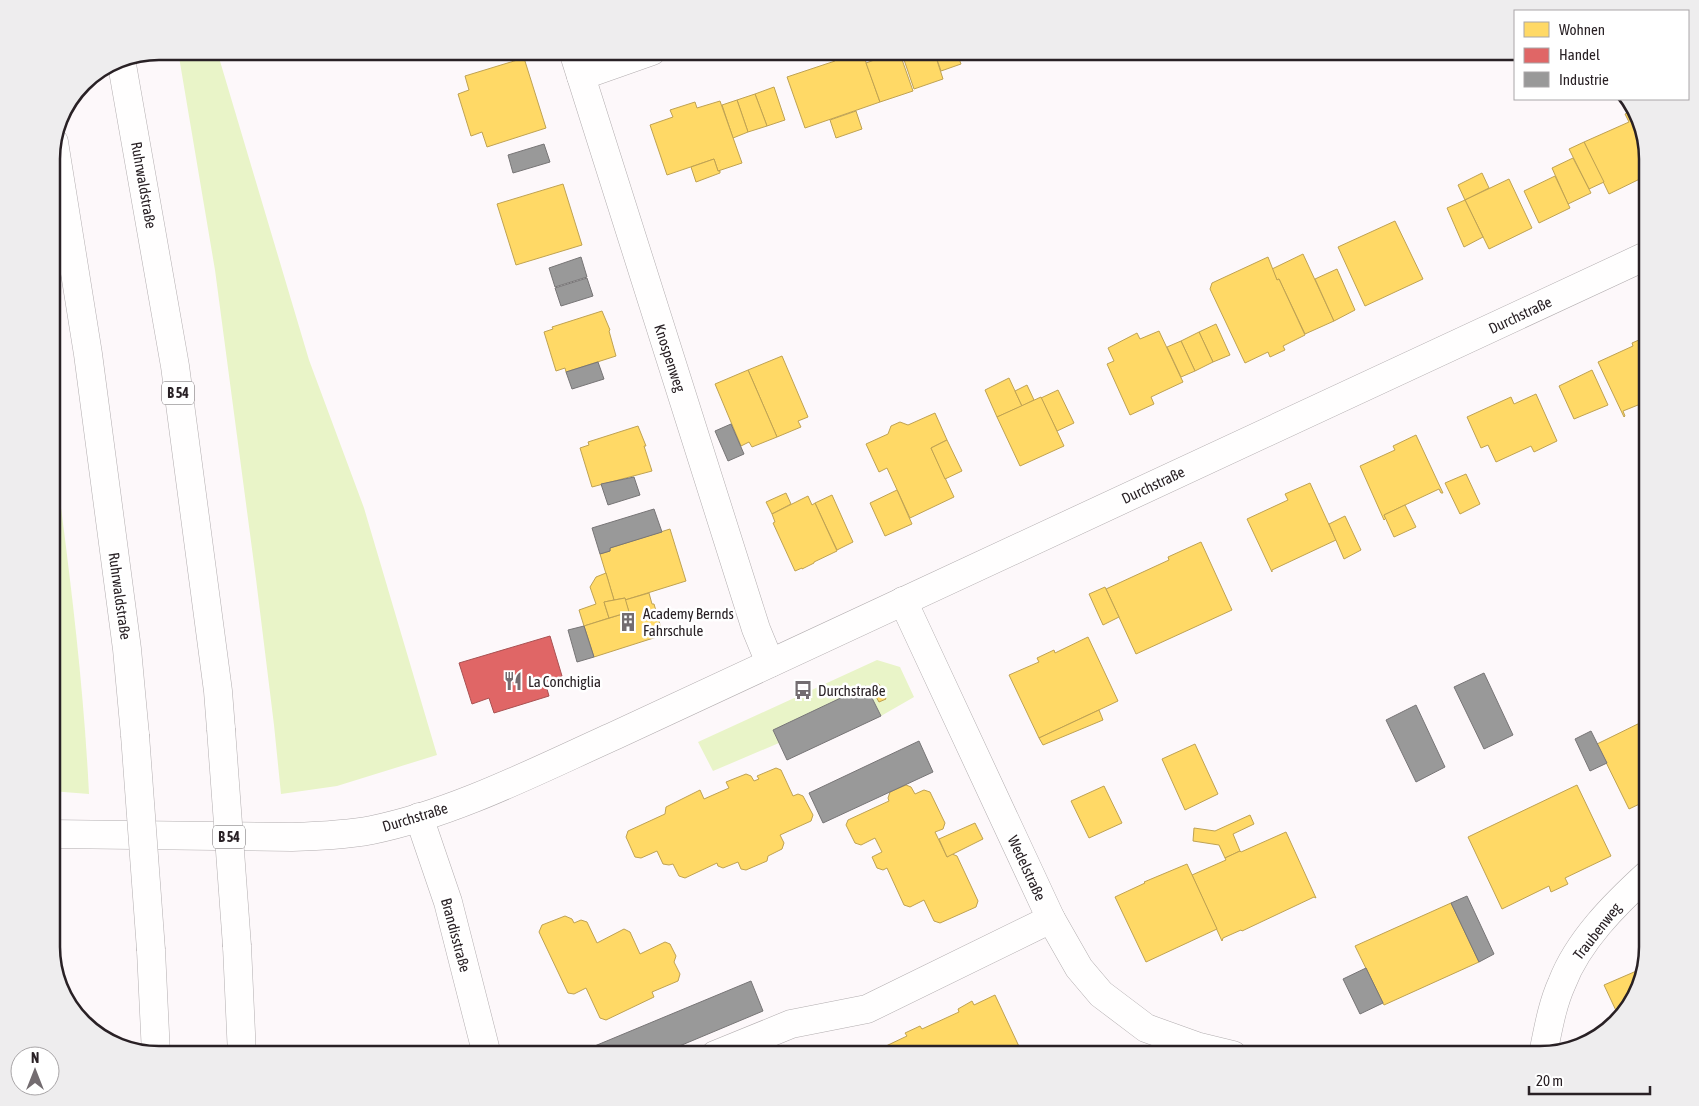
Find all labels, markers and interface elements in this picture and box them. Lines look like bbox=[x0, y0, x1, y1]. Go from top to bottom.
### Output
legend bbox=[1514, 10, 1689, 100]
text: Wohnen bbox=[1559, 21, 1605, 38]
text: Handel bbox=[1559, 46, 1600, 63]
text: Industrie bbox=[1559, 71, 1609, 88]
street label: Ruhrwaldstraße bbox=[128, 140, 160, 230]
street label: Durchstraße bbox=[1486, 293, 1554, 337]
street label: Knospenweg bbox=[651, 322, 689, 395]
road number: B 54 bbox=[162, 382, 194, 404]
street label: Durchstraße bbox=[1119, 463, 1187, 507]
street label: Ruhrwaldstraße bbox=[105, 551, 135, 641]
place label: Academy Bernds Fahrschule bbox=[643, 605, 734, 639]
building icon: Academy Bernds Fahrschule bbox=[617, 611, 639, 633]
restaurant icon: La Conchiglia bbox=[502, 670, 524, 692]
place label: La Conchiglia bbox=[528, 673, 601, 690]
bus stop icon: Durchstraße bbox=[792, 679, 814, 701]
place label: Durchstraße bbox=[818, 682, 886, 699]
street label: Durchstraße bbox=[380, 799, 450, 835]
road number: B 54 bbox=[213, 826, 245, 849]
street label: Wedelstraße bbox=[1005, 833, 1049, 903]
street label: Brandisstraße bbox=[438, 896, 474, 974]
street label: Traubenweg bbox=[1570, 899, 1625, 963]
north arrow bbox=[10, 1046, 60, 1096]
text: N bbox=[31, 1050, 39, 1066]
scale bar bbox=[1529, 1064, 1650, 1096]
text: 20 m bbox=[1536, 1072, 1563, 1089]

